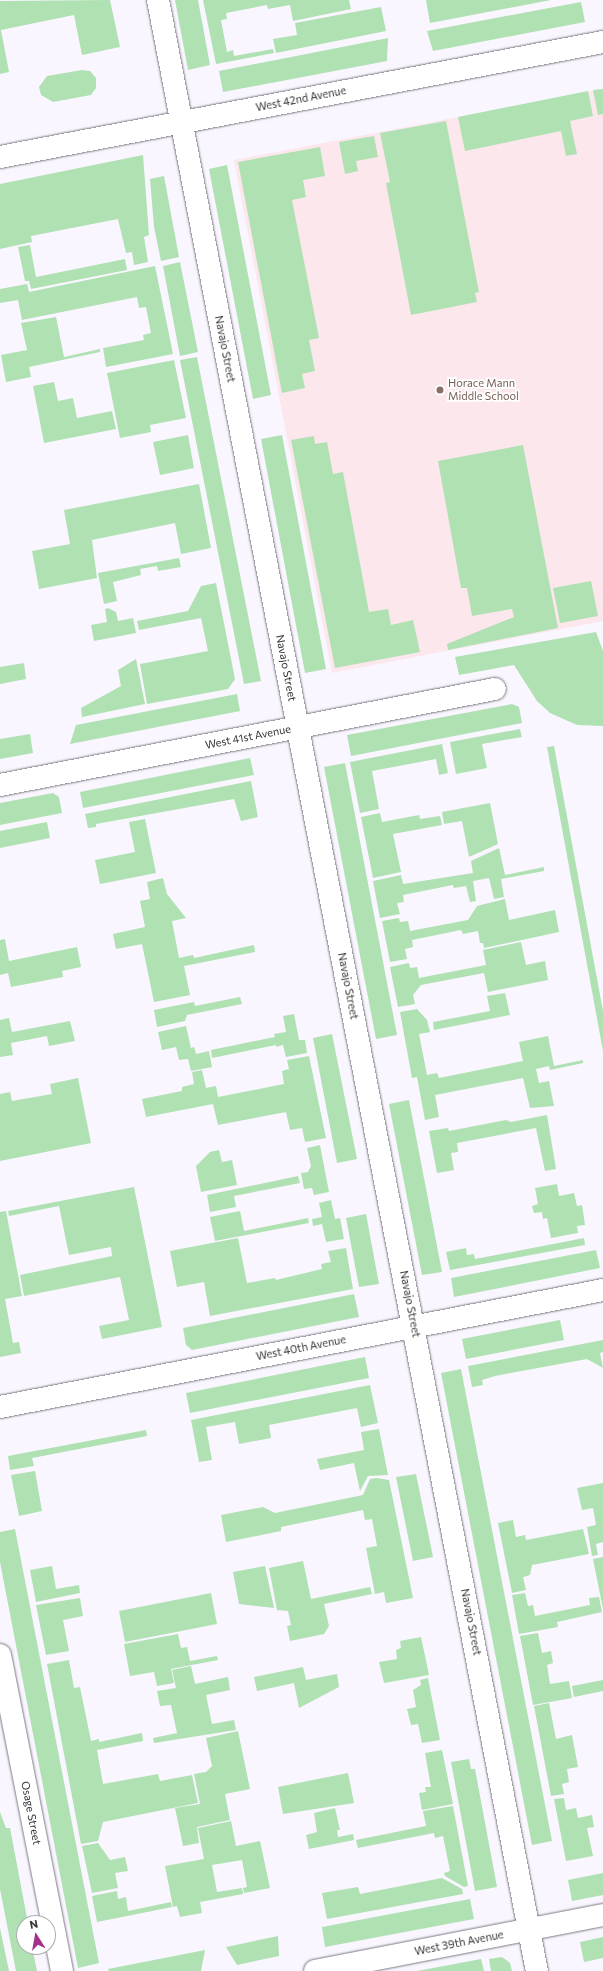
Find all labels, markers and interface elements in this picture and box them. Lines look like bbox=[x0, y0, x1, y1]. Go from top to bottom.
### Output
street label: West 42nd Avenue bbox=[255, 84, 347, 114]
street label: Navajo Street bbox=[212, 314, 238, 384]
place label: Horace Mann Middle School bbox=[448, 377, 519, 403]
marker: Horace Mann Middle School bbox=[435, 385, 445, 395]
street label: Navajo Street bbox=[273, 633, 299, 703]
street label: West 41st Avenue bbox=[204, 722, 292, 752]
street label: Navajo Street bbox=[335, 951, 361, 1021]
street label: Navajo Street bbox=[397, 1269, 423, 1339]
street label: West 40th Avenue bbox=[255, 1333, 347, 1363]
street label: Navajo Street bbox=[458, 1587, 484, 1657]
street label: Osage Street bbox=[18, 1780, 44, 1846]
north arrow bbox=[16, 1915, 56, 1955]
text: N bbox=[29, 1917, 39, 1931]
street label: West 39th Avenue bbox=[413, 1928, 505, 1958]

